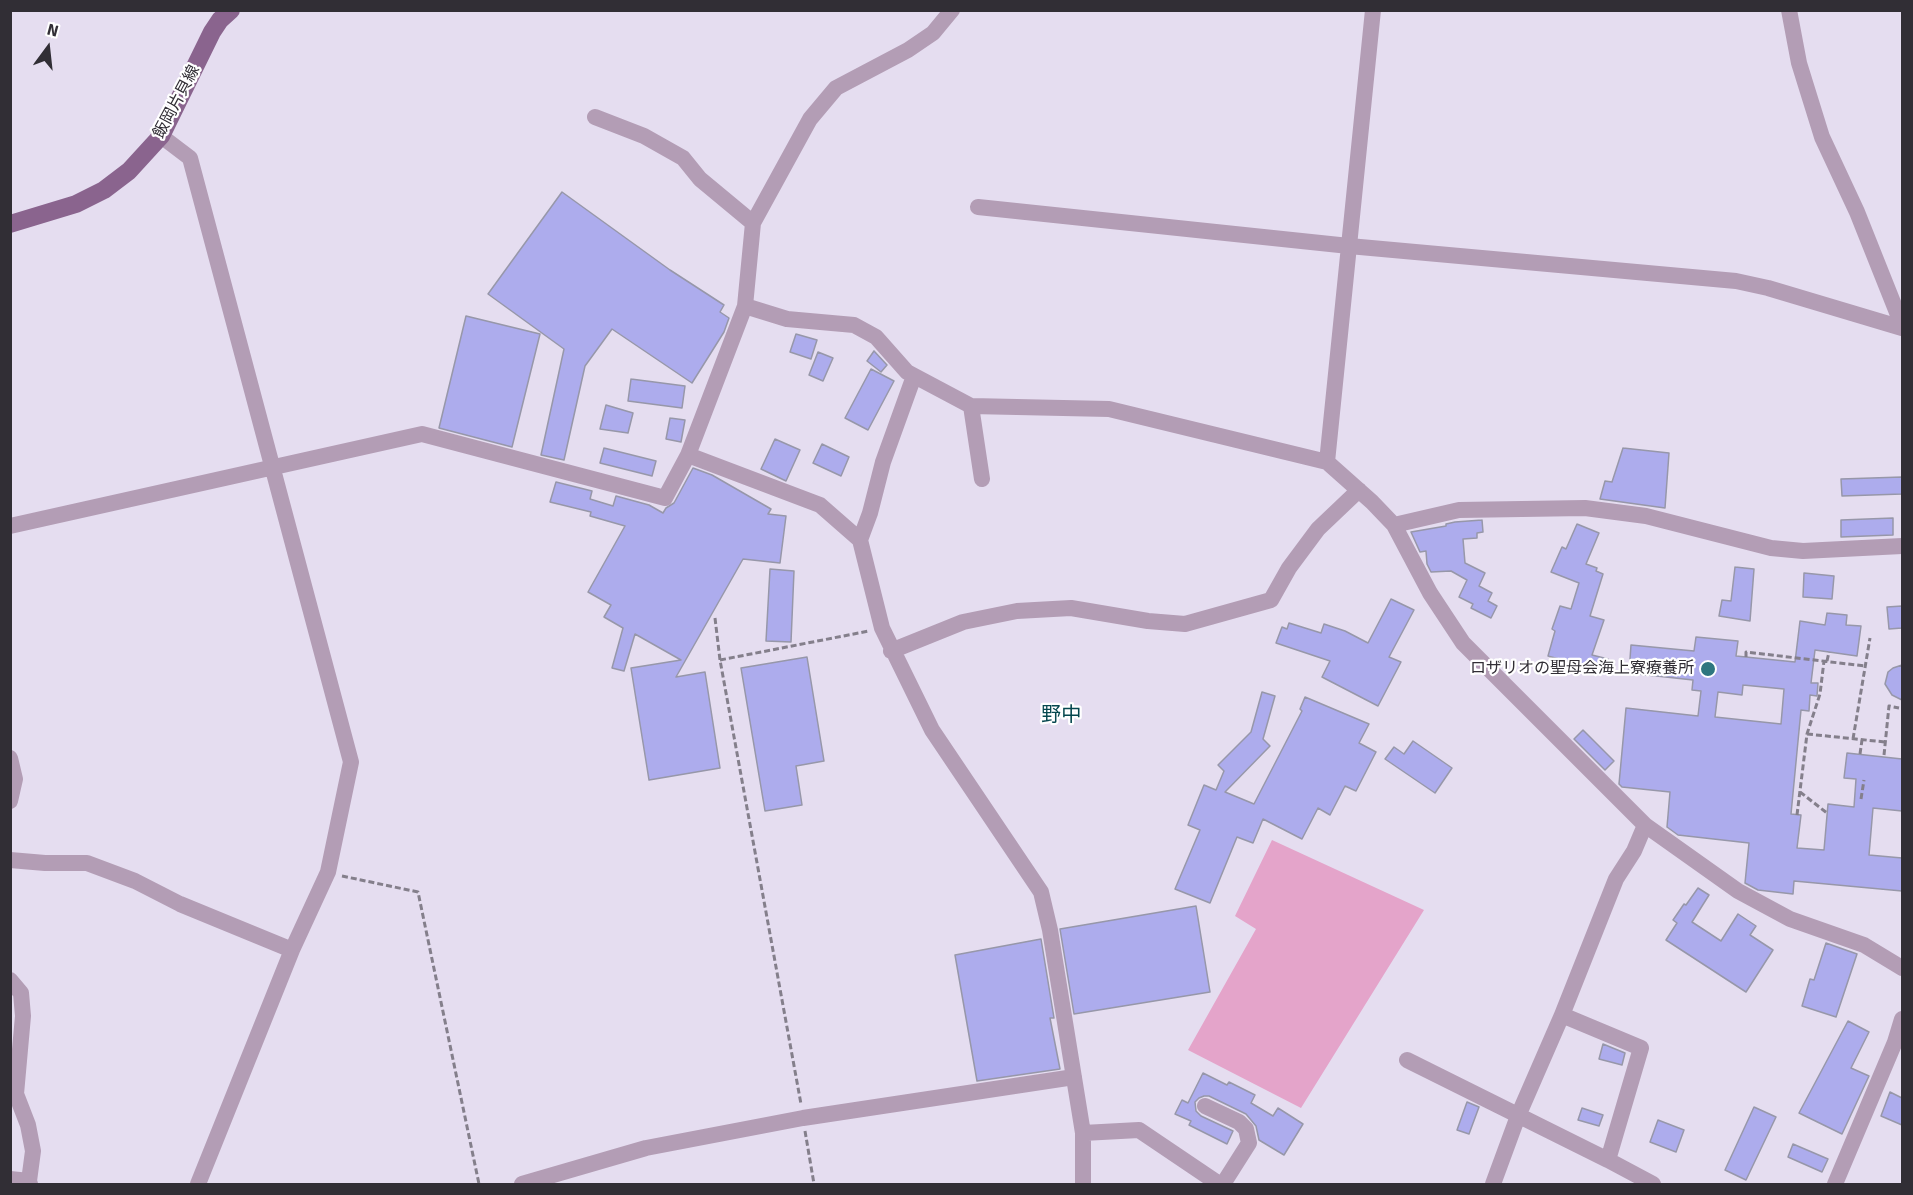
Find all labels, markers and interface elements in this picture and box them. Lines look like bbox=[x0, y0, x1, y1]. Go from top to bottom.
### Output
north arrow bbox=[18, 18, 78, 78]
text: N bbox=[45, 20, 61, 42]
street label: 飯岡片貝線 bbox=[150, 62, 204, 142]
place label: ロザリオの聖母会海上寮療養所 bbox=[1470, 659, 1694, 679]
marker: ロザリオの聖母会海上寮療養所 bbox=[1699, 660, 1717, 678]
district label: 野中 bbox=[1041, 704, 1081, 728]

